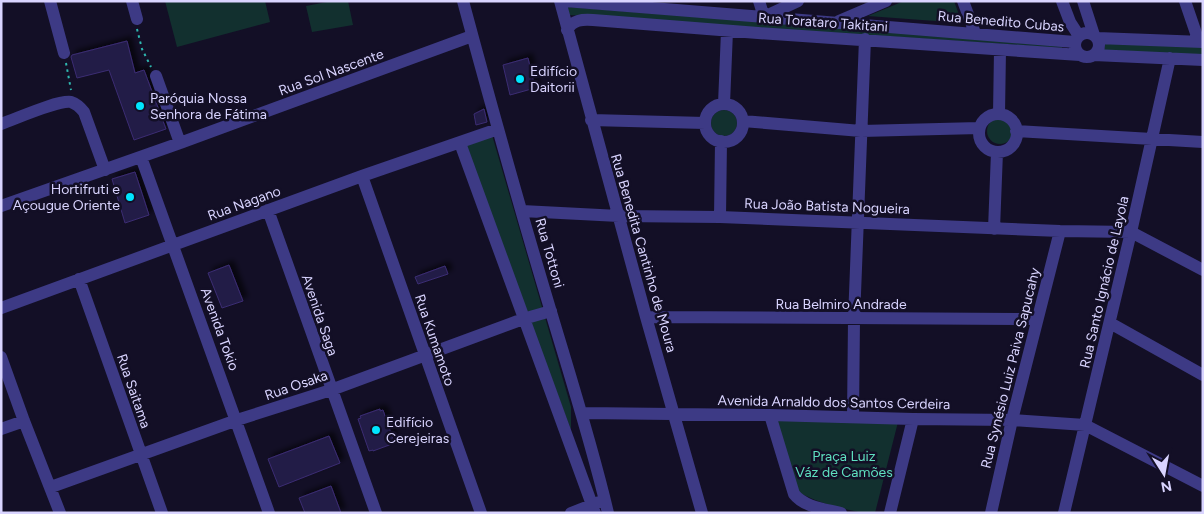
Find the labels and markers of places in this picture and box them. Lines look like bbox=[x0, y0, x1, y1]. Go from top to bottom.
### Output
place label: Edifício Daitorii bbox=[530, 63, 577, 96]
marker: Edifício Daitorii bbox=[514, 73, 526, 85]
place label: Paróquia Nossa Senhora de Fátima bbox=[150, 90, 267, 123]
marker: Paróquia Nossa Senhora de Fátima bbox=[134, 100, 146, 112]
place label: Hortifruti e Açougue Oriente bbox=[13, 181, 120, 214]
marker: Hortifruti e Açougue Oriente bbox=[124, 191, 136, 203]
place label: Edifício Cerejeiras bbox=[386, 414, 449, 447]
marker: Edifício Cerejeiras bbox=[370, 424, 382, 436]

